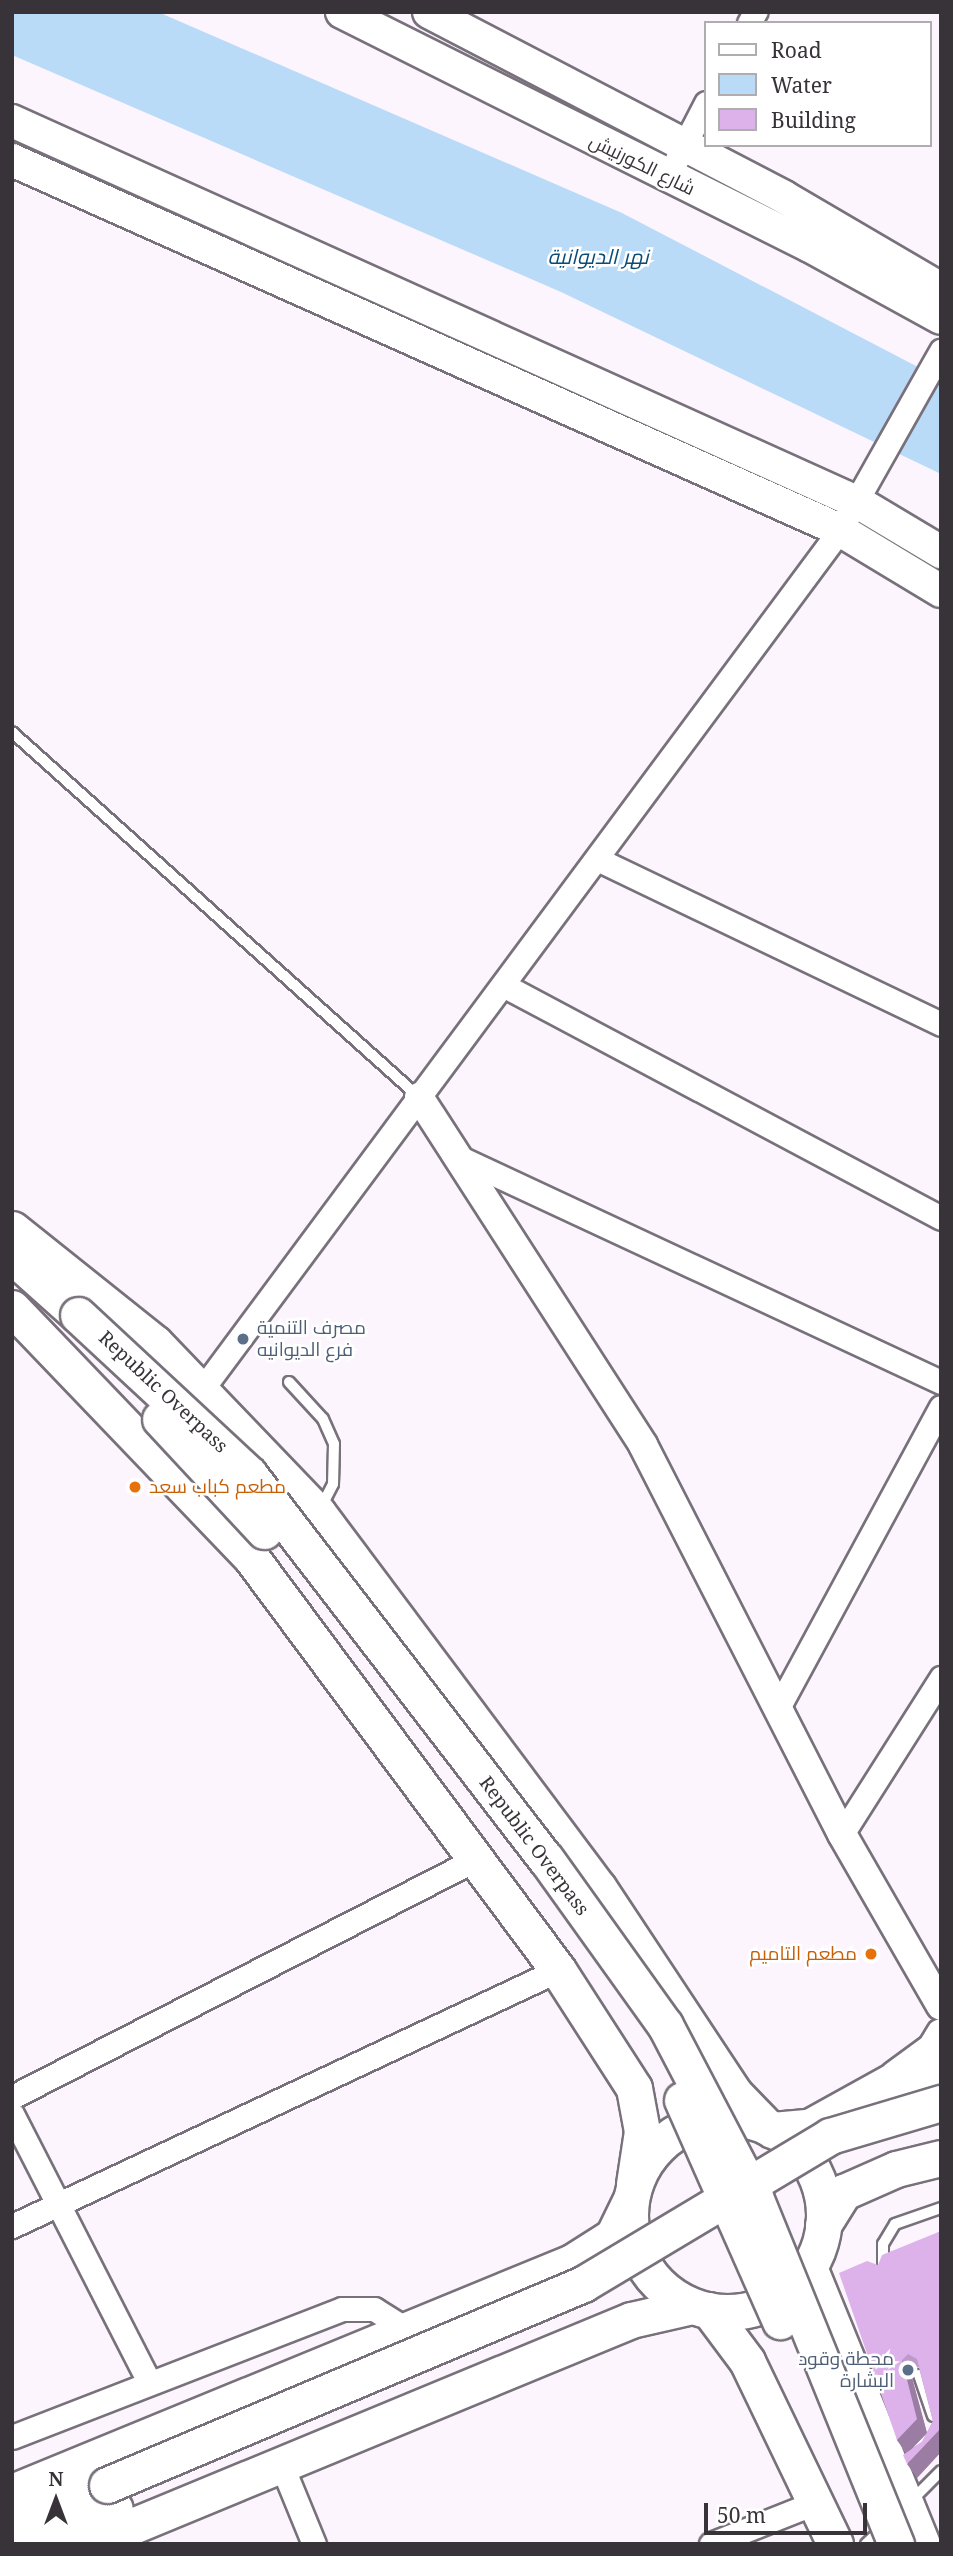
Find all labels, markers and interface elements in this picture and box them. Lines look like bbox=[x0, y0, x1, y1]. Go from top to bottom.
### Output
legend bbox=[704, 21, 932, 147]
text: Road bbox=[771, 36, 822, 64]
text: Water bbox=[771, 71, 832, 99]
text: Building bbox=[771, 106, 856, 134]
street label: شارع الكورنيش bbox=[585, 130, 699, 200]
water label: نهر الديوانية bbox=[547, 243, 649, 269]
place label: مصرف التنمية فرع الديوانيه bbox=[257, 1317, 366, 1361]
street label: Republic Overpass bbox=[94, 1326, 232, 1458]
marker: مصرف التنمية فرع الديوانيه bbox=[235, 1331, 251, 1347]
place label: مطعم كباب سعد bbox=[149, 1476, 286, 1498]
marker: مطعم كباب سعد bbox=[127, 1479, 143, 1495]
street label: Republic Overpass bbox=[474, 1772, 594, 1920]
place label: مطعم التاميم bbox=[749, 1943, 857, 1965]
marker: مطعم التاميم bbox=[863, 1946, 879, 1962]
place label: محطة وقود البشارة bbox=[798, 2348, 894, 2392]
marker: محطة وقود البشارة bbox=[900, 2362, 916, 2378]
north arrow bbox=[21, 2465, 91, 2535]
text: N bbox=[49, 2466, 63, 2492]
scale bar bbox=[708, 2490, 871, 2534]
text: 50 m bbox=[717, 2501, 766, 2529]

